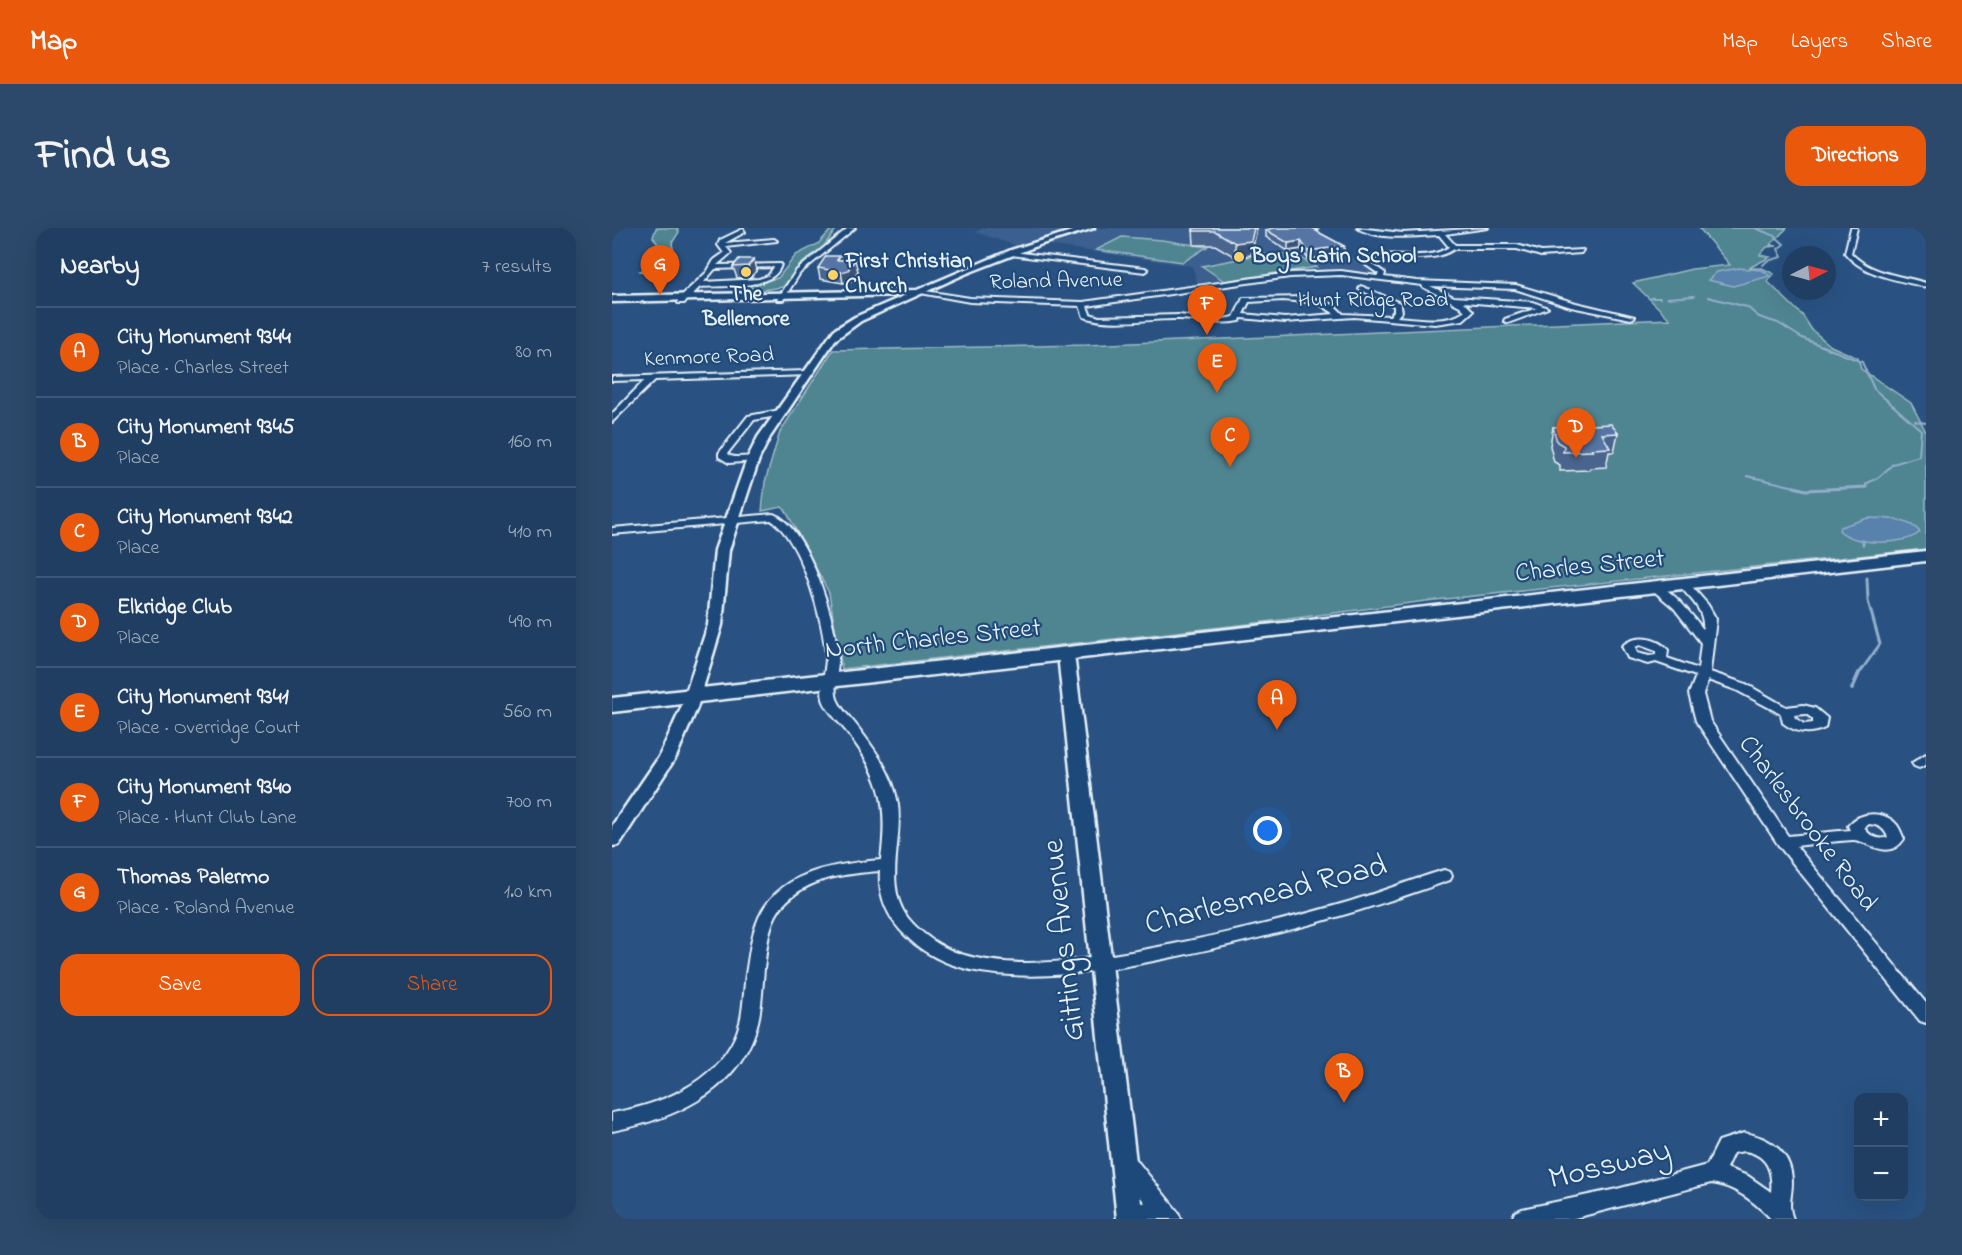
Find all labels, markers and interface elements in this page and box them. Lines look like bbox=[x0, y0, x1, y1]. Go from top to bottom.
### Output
text: Map bbox=[30, 22, 77, 63]
text: Map bbox=[1722, 27, 1758, 57]
text: Layers bbox=[1791, 27, 1848, 57]
text: Share bbox=[1881, 27, 1932, 57]
text: Find us bbox=[36, 126, 171, 187]
button: Directions bbox=[1785, 126, 1926, 186]
place label: Boys’ Latin School bbox=[1250, 241, 1417, 274]
pin: G bbox=[640, 245, 680, 295]
place label: First Christian Church bbox=[844, 246, 973, 303]
north arrow bbox=[1782, 246, 1836, 300]
text: Nearby bbox=[60, 248, 139, 286]
marker: Boys’ Latin School bbox=[1232, 250, 1246, 264]
text: 7 results bbox=[482, 253, 552, 282]
marker: The Bellemore bbox=[739, 265, 753, 279]
street label: Roland Avenue bbox=[989, 265, 1123, 299]
marker: First Christian Church bbox=[826, 268, 840, 282]
place label: The Bellemore bbox=[701, 279, 791, 336]
pin: F bbox=[1188, 285, 1226, 335]
street label: Hunt Ridge Road bbox=[1298, 285, 1448, 318]
text: City Monument 9344 bbox=[117, 322, 291, 354]
text: A bbox=[73, 338, 86, 367]
text: 80 m bbox=[515, 338, 552, 367]
street label: Kenmore Road bbox=[644, 340, 774, 376]
pin: E bbox=[1198, 344, 1236, 393]
text: Place · Charles Street bbox=[117, 354, 289, 383]
pin: D bbox=[1556, 408, 1596, 458]
text: City Monument 9345 bbox=[117, 412, 294, 444]
pin: C bbox=[1210, 418, 1250, 467]
text: B bbox=[73, 428, 86, 457]
text: 160 m bbox=[508, 428, 552, 457]
text: Place bbox=[117, 444, 159, 473]
text: City Monument 9342 bbox=[117, 502, 293, 534]
text: C bbox=[74, 518, 85, 547]
text: 410 m bbox=[508, 518, 552, 547]
text: Place bbox=[117, 534, 159, 563]
street label: Charles Street bbox=[1513, 540, 1667, 594]
text: Elkridge Club bbox=[117, 592, 232, 624]
text: D bbox=[72, 608, 87, 637]
text: 490 m bbox=[509, 608, 552, 637]
street label: North Charles Street bbox=[823, 610, 1043, 670]
text: Place bbox=[117, 624, 159, 653]
pin: A bbox=[1258, 680, 1296, 730]
text: City Monument 9341 bbox=[117, 682, 289, 714]
text: E bbox=[73, 698, 86, 727]
text: 560 m bbox=[503, 698, 552, 727]
text: Place · Overridge Court bbox=[117, 714, 300, 743]
street label: Charlesbrooke Road bbox=[1728, 728, 1886, 920]
text: City Monument 9340 bbox=[117, 772, 291, 804]
text: F bbox=[73, 788, 86, 817]
text: 700 m bbox=[506, 788, 552, 817]
text: Place · Hunt Club Lane bbox=[117, 804, 297, 833]
your location bbox=[1253, 816, 1282, 845]
street label: Gittings Avenue bbox=[1031, 836, 1099, 1044]
street label: Charlesmead Road bbox=[1140, 843, 1392, 949]
text: Thomas Palermo bbox=[117, 862, 269, 894]
text: G bbox=[73, 878, 86, 907]
text: 1.0 km bbox=[504, 878, 552, 907]
text: Place · Roland Avenue bbox=[117, 894, 295, 923]
button: Save bbox=[60, 954, 300, 1016]
button: Share bbox=[312, 954, 552, 1016]
pin: B bbox=[1324, 1054, 1364, 1103]
map controls bbox=[1854, 1093, 1908, 1201]
button: + bbox=[1854, 1093, 1908, 1147]
street label: Mossway bbox=[1544, 1128, 1676, 1204]
button: − bbox=[1854, 1147, 1908, 1201]

